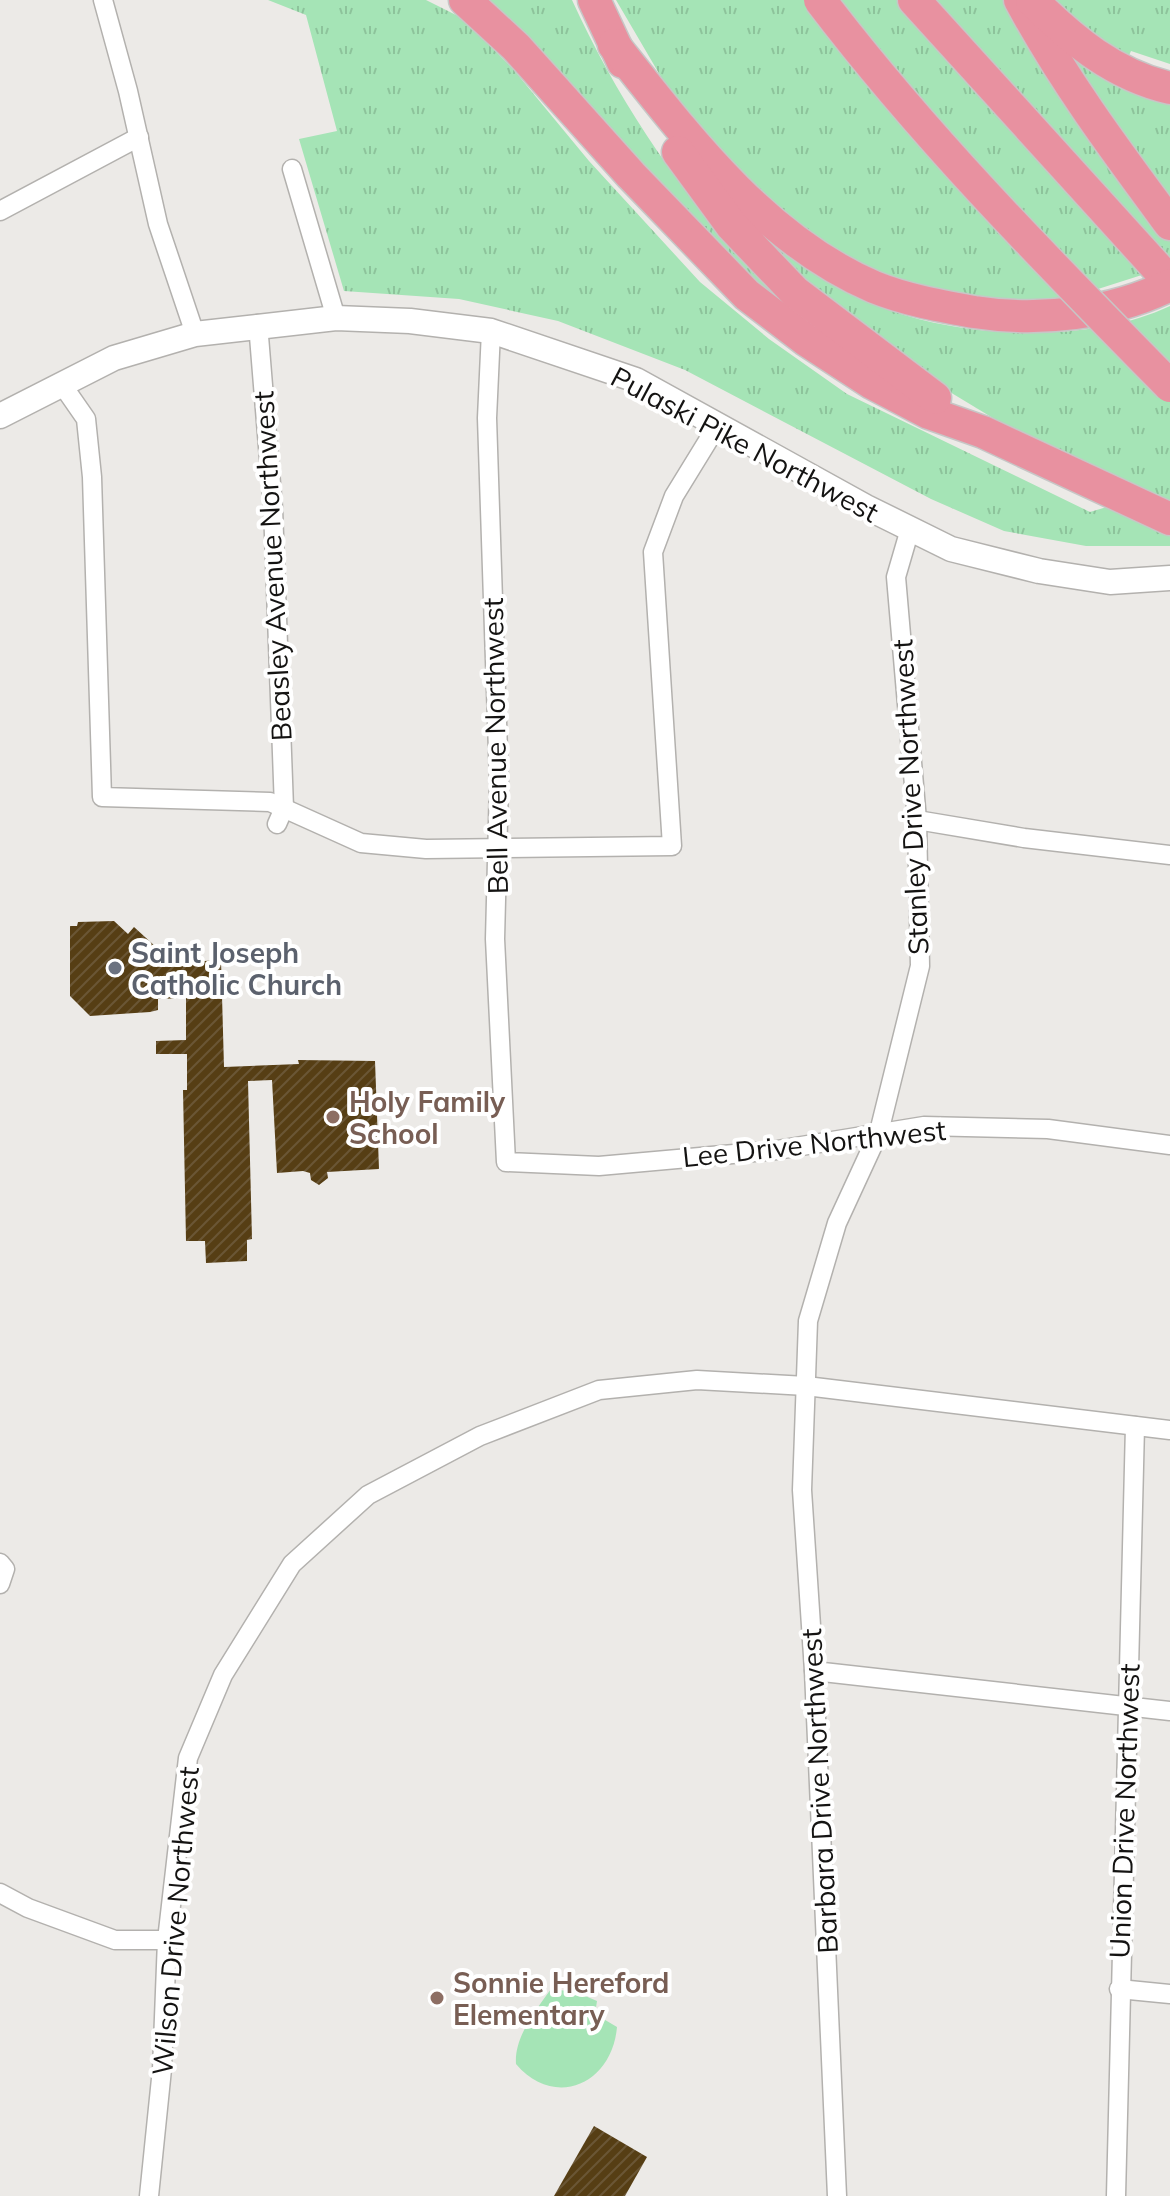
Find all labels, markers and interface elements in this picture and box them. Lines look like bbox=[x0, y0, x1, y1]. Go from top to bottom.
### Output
street label: Pulaski Pike Northwest bbox=[605, 359, 885, 530]
street label: Beasley Avenue Northwest bbox=[245, 390, 299, 742]
street label: Bell Avenue Northwest bbox=[475, 597, 515, 895]
street label: Stanley Drive Northwest bbox=[884, 638, 936, 956]
place label: Saint Joseph Catholic Church bbox=[131, 935, 342, 1002]
marker: Saint Joseph Catholic Church bbox=[106, 959, 124, 977]
place label: Holy Family School bbox=[349, 1084, 506, 1151]
marker: Holy Family School bbox=[324, 1108, 342, 1126]
street label: Lee Drive Northwest bbox=[681, 1112, 948, 1174]
street label: Barbara Drive Northwest bbox=[793, 1627, 845, 1954]
street label: Union Drive Northwest bbox=[1101, 1663, 1147, 1959]
street label: Wilson Drive Northwest bbox=[144, 1765, 206, 2077]
place label: Sonnie Hereford Elementary bbox=[453, 1965, 669, 2032]
marker: Sonnie Hereford Elementary bbox=[428, 1989, 446, 2007]

